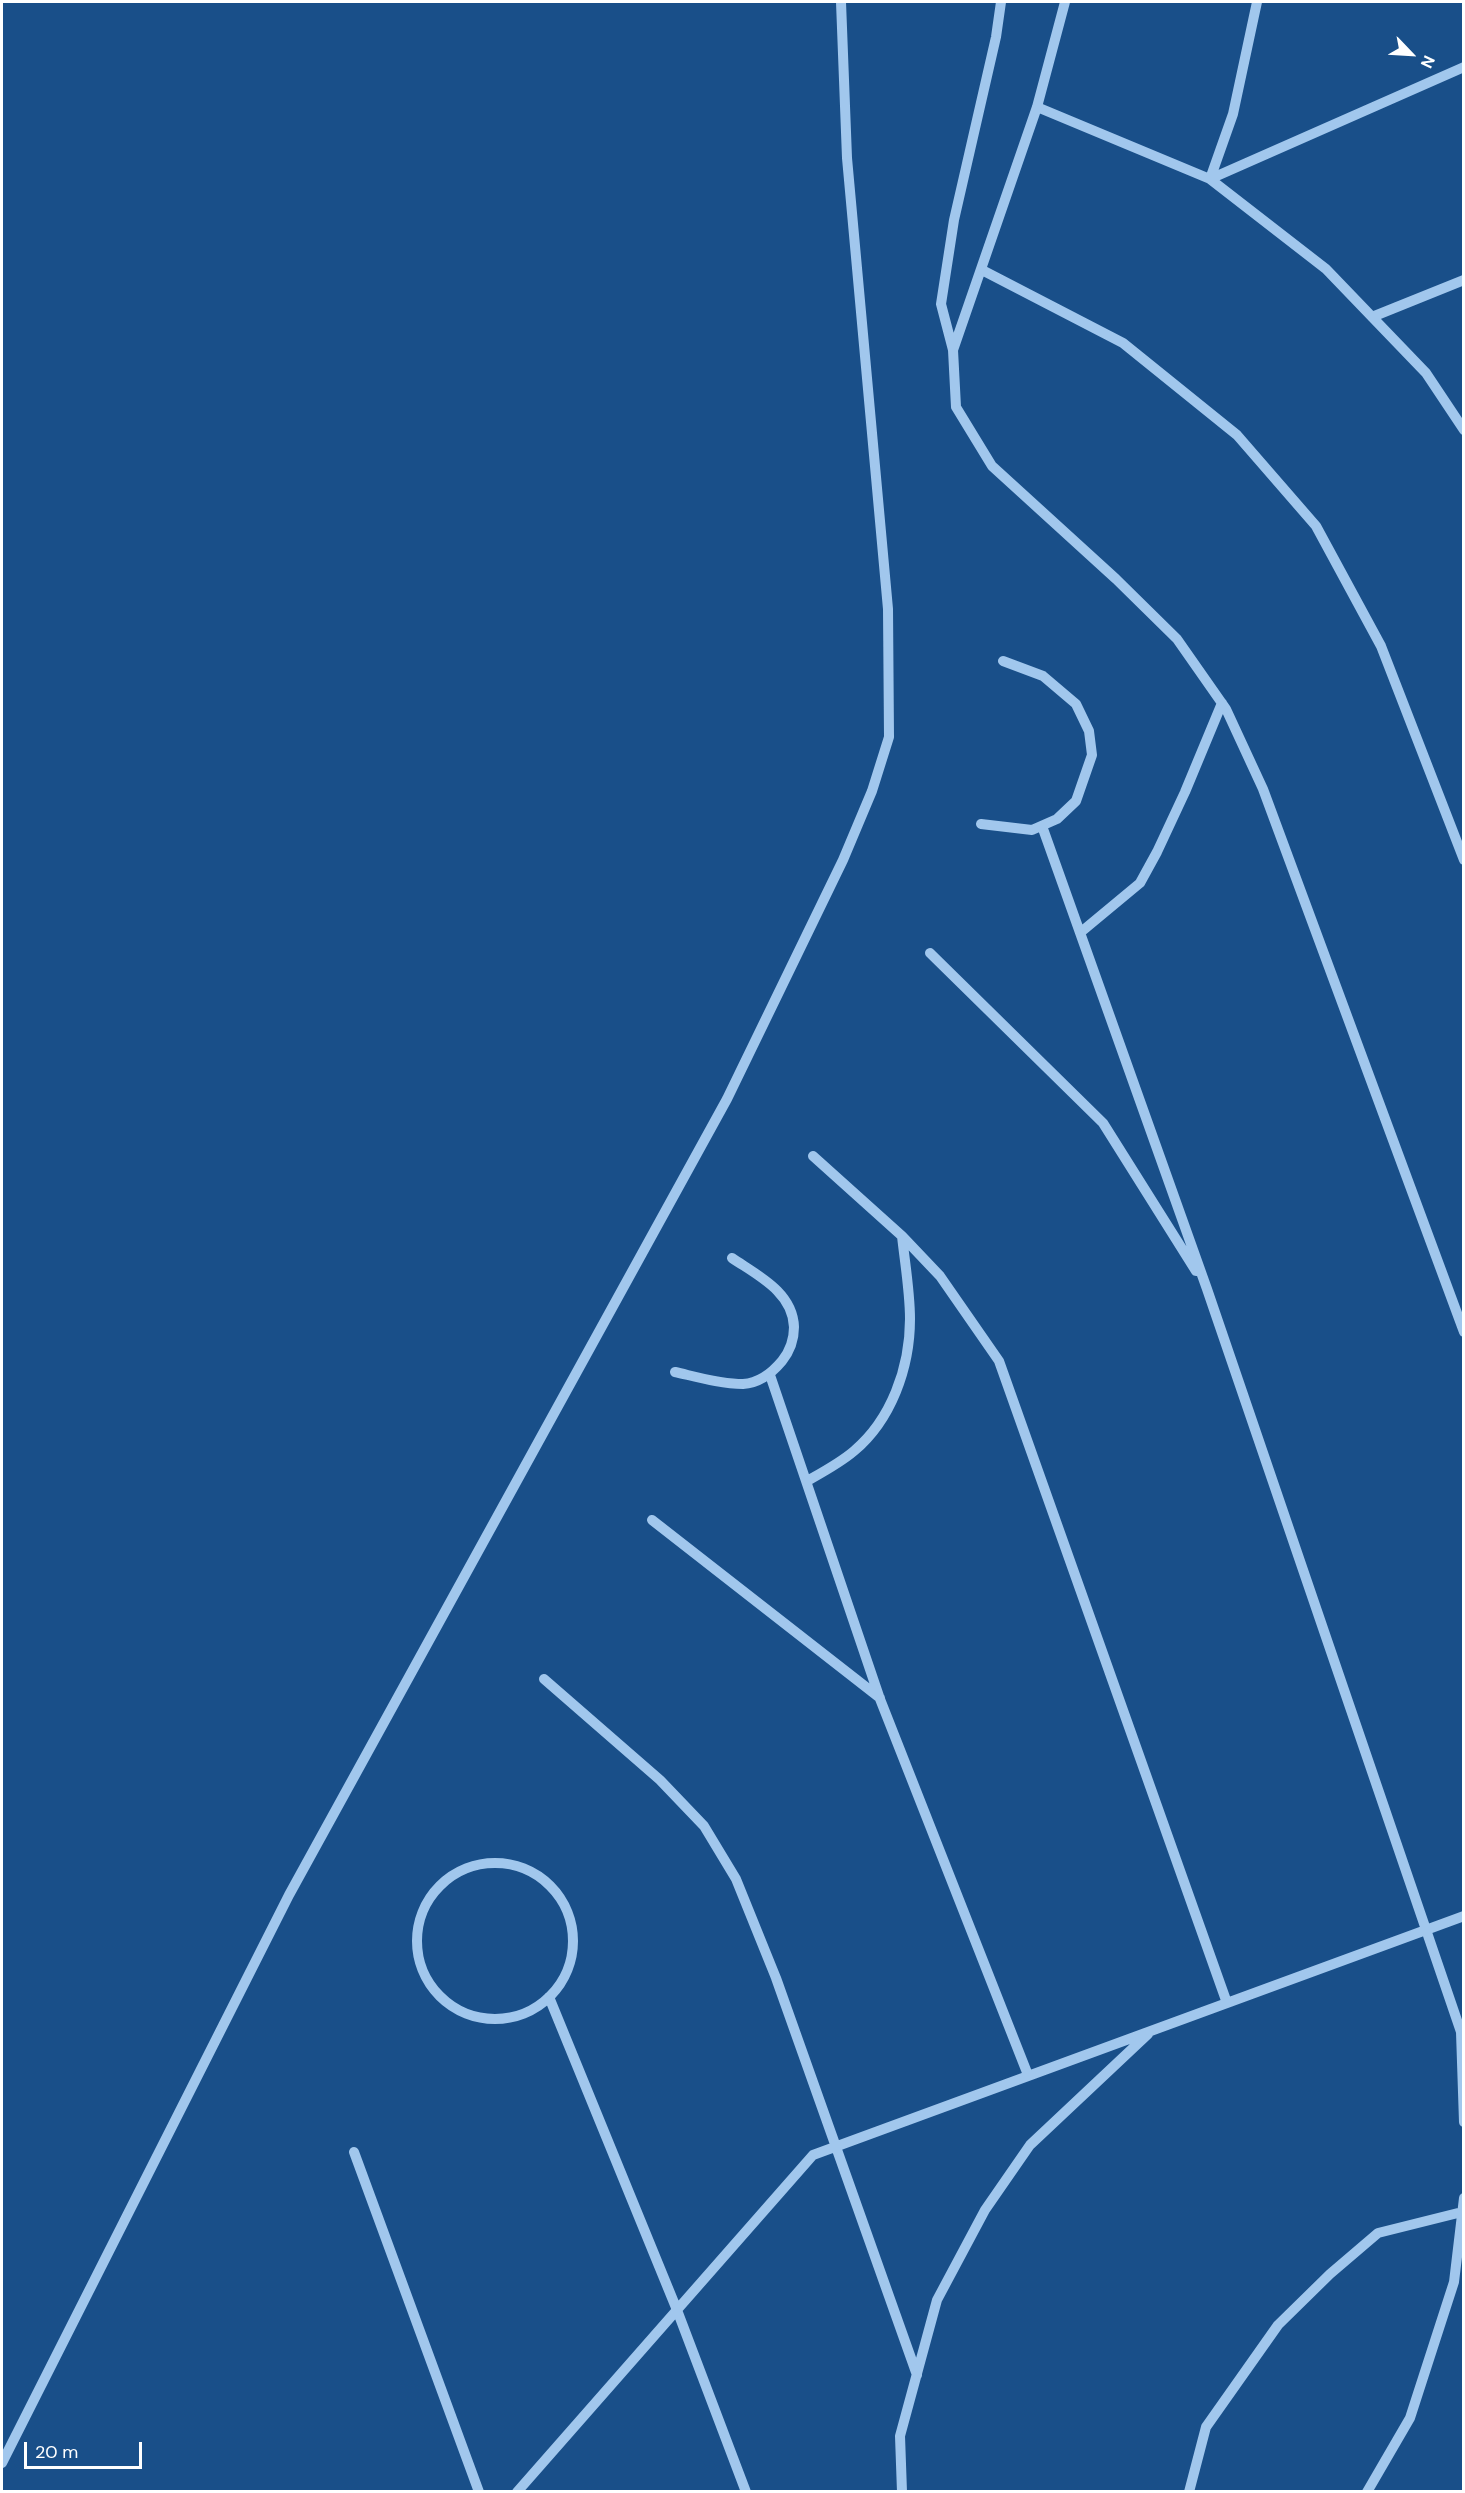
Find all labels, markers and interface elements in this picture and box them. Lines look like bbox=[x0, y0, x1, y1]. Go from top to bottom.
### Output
north arrow bbox=[1381, 24, 1441, 84]
text: N bbox=[1416, 52, 1440, 72]
scale bar bbox=[27, 2430, 146, 2468]
text: 20 m bbox=[35, 2440, 78, 2464]

